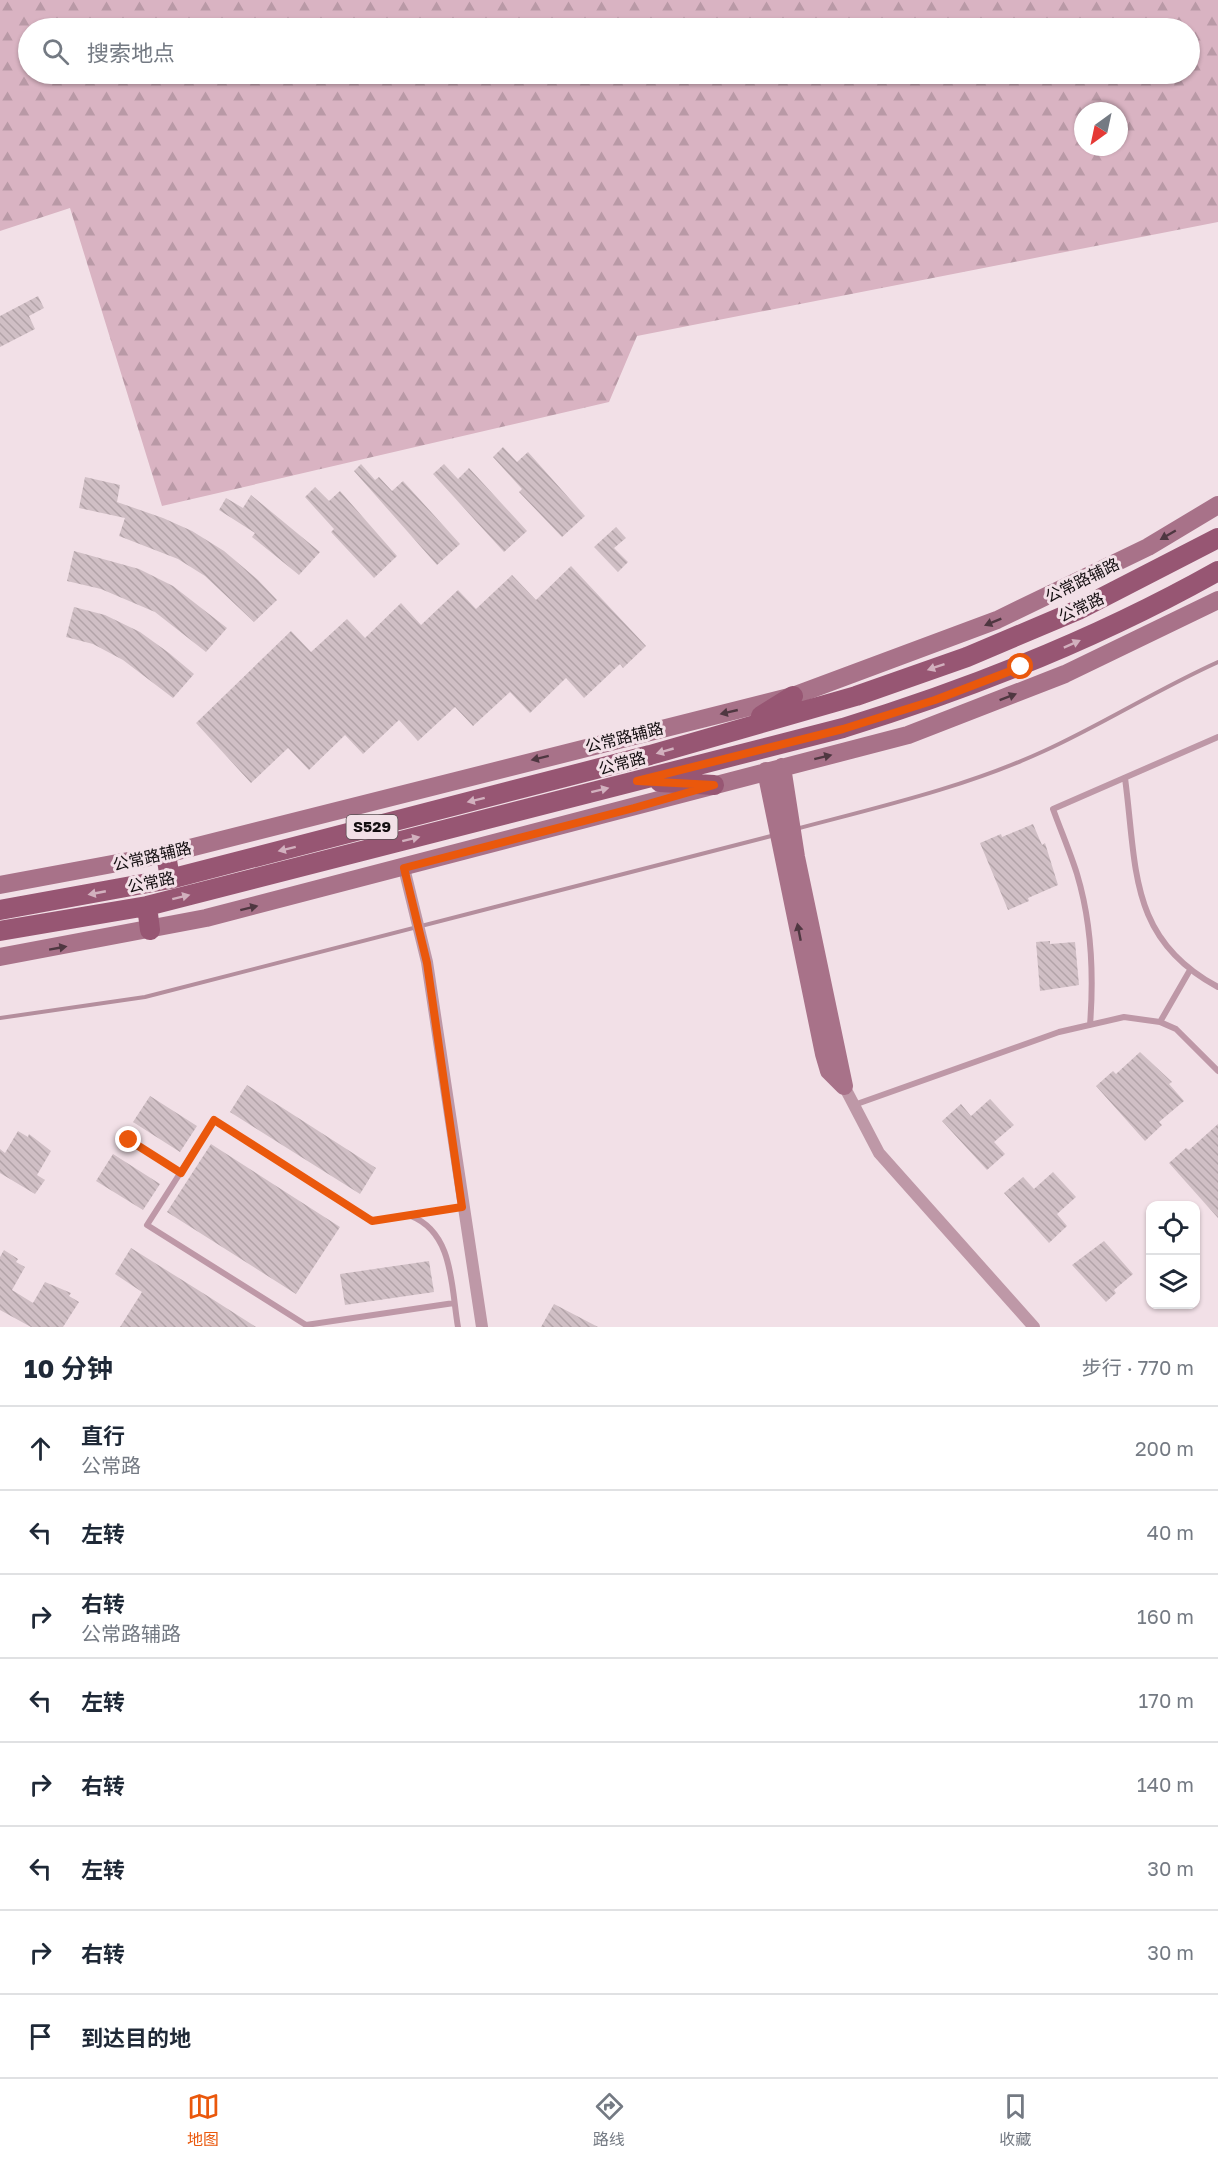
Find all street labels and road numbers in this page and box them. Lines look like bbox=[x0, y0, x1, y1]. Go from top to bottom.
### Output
street label: 公常路辅路 bbox=[1042, 554, 1122, 606]
street label: 公常路 bbox=[1055, 588, 1107, 626]
street label: 公常路辅路 bbox=[583, 718, 665, 756]
street label: 公常路 bbox=[596, 747, 648, 779]
road number: S529 bbox=[346, 815, 398, 839]
street label: 公常路辅路 bbox=[111, 837, 193, 875]
street label: 公常路 bbox=[125, 867, 177, 897]

